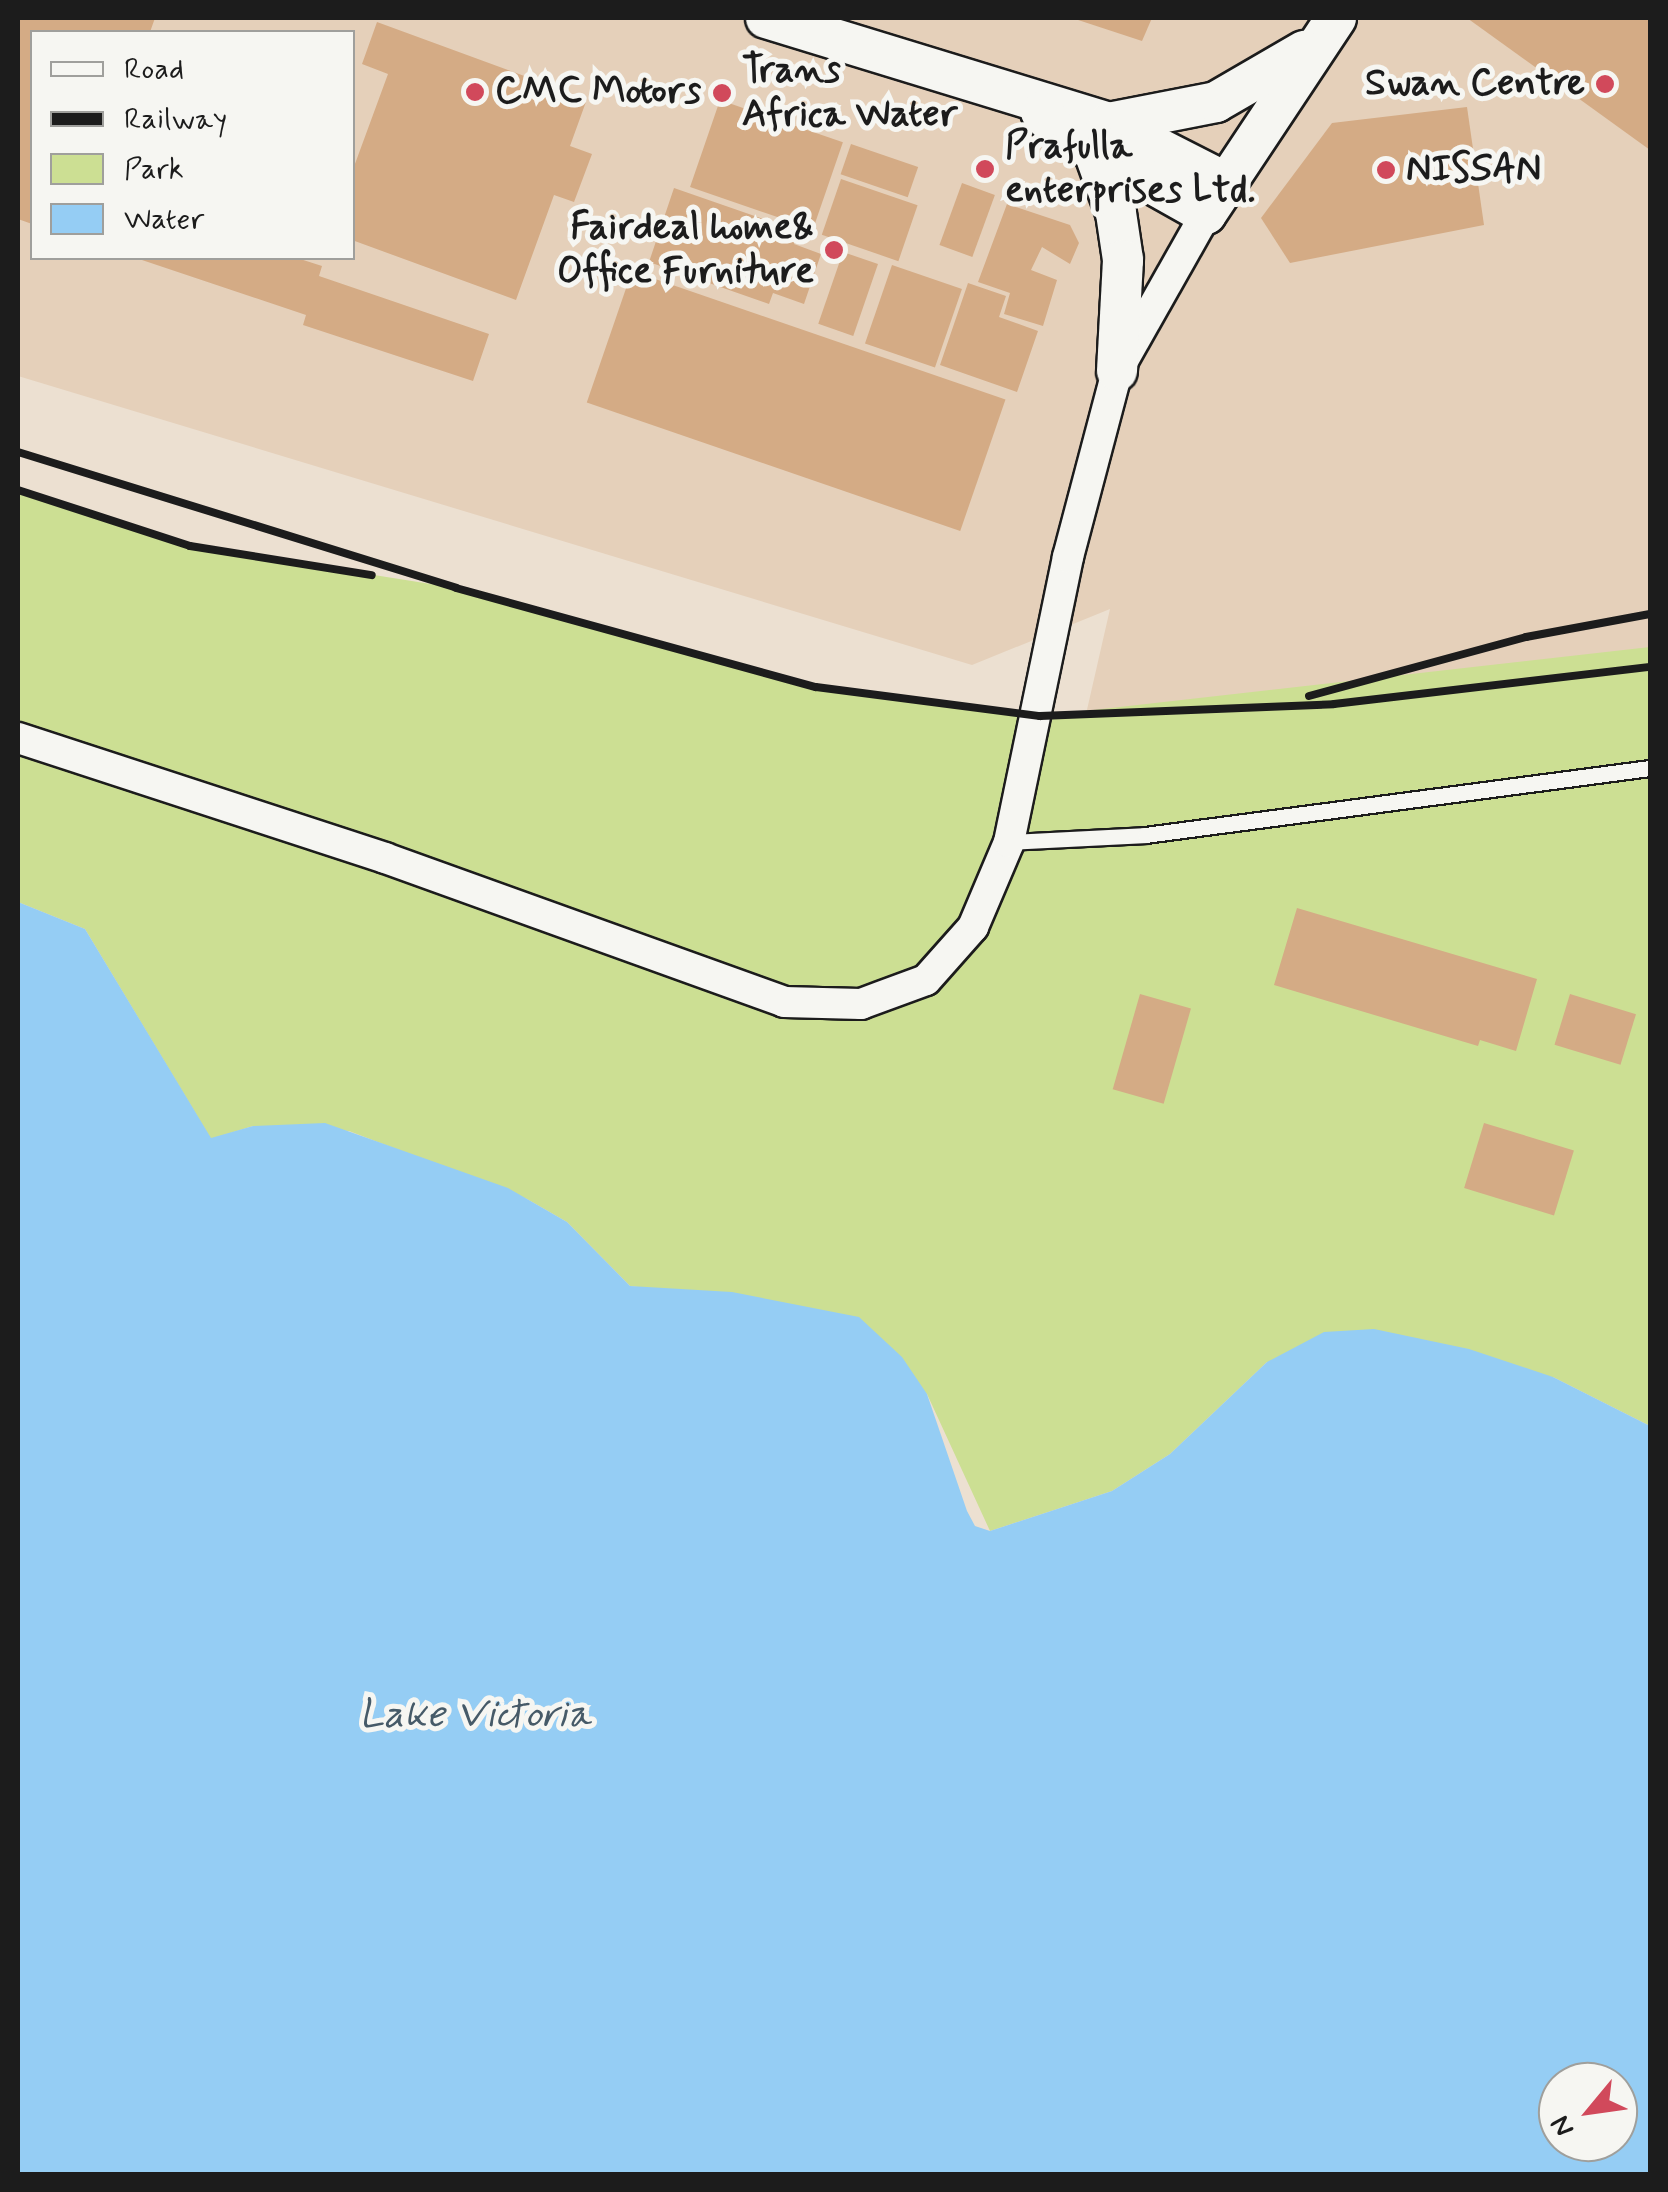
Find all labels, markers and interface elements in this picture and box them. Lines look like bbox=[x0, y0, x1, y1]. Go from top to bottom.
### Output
legend bbox=[30, 30, 355, 260]
place label: Trans Africa Water bbox=[742, 48, 957, 137]
text: Road bbox=[124, 50, 184, 89]
place label: Swan Centre bbox=[1362, 61, 1585, 107]
place label: CMC Motors bbox=[495, 69, 701, 115]
marker: Swan Centre bbox=[1594, 73, 1616, 95]
marker: CMC Motors bbox=[464, 81, 486, 103]
marker: Trans Africa Water bbox=[711, 82, 733, 104]
text: Railway bbox=[124, 100, 227, 139]
place label: Prafulla enterprises Ltd. bbox=[1005, 124, 1258, 213]
place label: NISSAN bbox=[1406, 147, 1541, 193]
text: Park bbox=[124, 150, 184, 189]
marker: Prafulla enterprises Ltd. bbox=[974, 158, 996, 180]
marker: NISSAN bbox=[1375, 159, 1397, 181]
text: Water bbox=[124, 200, 204, 239]
place label: Fairdeal home& Office Furniture bbox=[546, 205, 814, 294]
marker: Fairdeal home& Office Furniture bbox=[823, 239, 845, 261]
water label: Lake Victoria bbox=[361, 1691, 589, 1739]
north arrow bbox=[1538, 2062, 1638, 2162]
text: N bbox=[1542, 2109, 1584, 2143]

